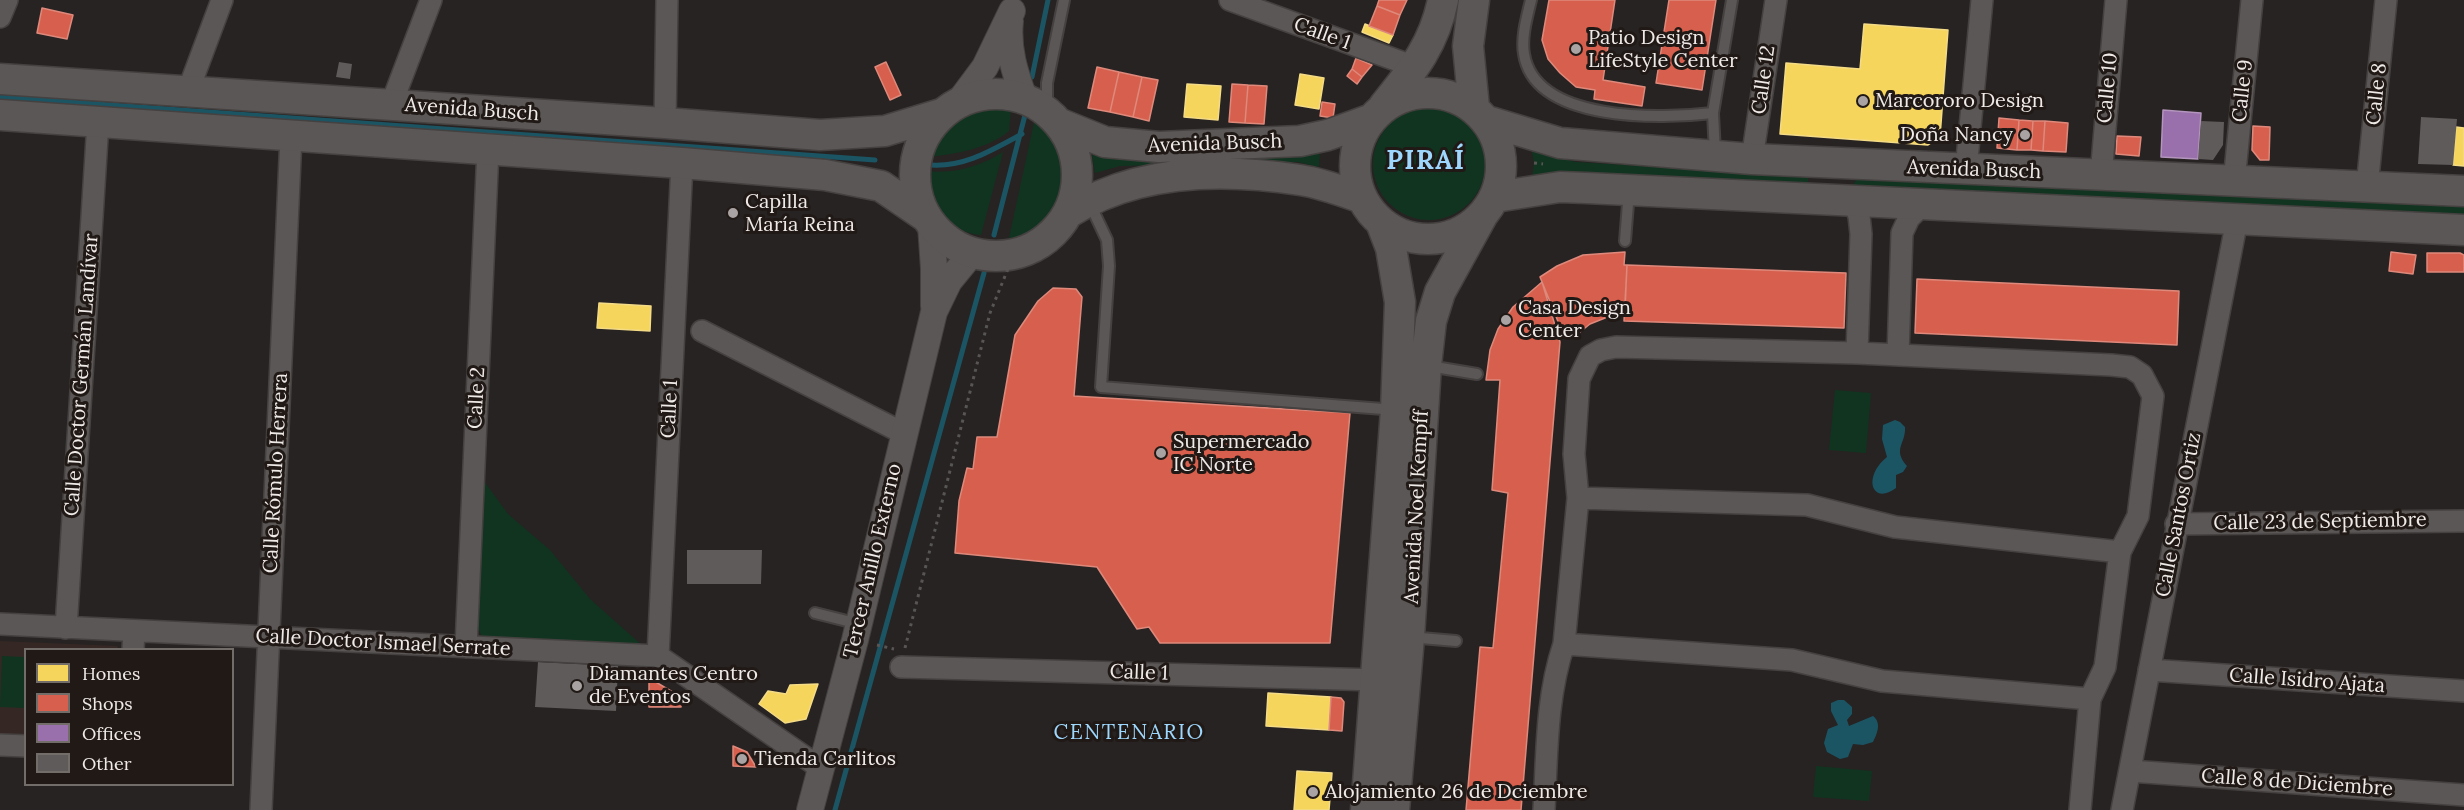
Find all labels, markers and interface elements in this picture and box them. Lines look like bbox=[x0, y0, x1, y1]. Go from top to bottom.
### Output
street label: Calle 1 bbox=[1290, 13, 1354, 55]
place label: Patio Design LifeStyle Center bbox=[1588, 26, 1738, 73]
marker: Patio Design LifeStyle Center bbox=[1569, 42, 1583, 56]
street label: Calle 12 bbox=[1747, 44, 1781, 116]
street label: Calle 10 bbox=[2093, 52, 2123, 124]
street label: Calle 9 bbox=[2228, 58, 2258, 124]
street label: Calle 8 bbox=[2362, 62, 2392, 126]
place label: Marcororo Design bbox=[1875, 89, 2044, 113]
street label: Avenida Busch bbox=[404, 93, 540, 127]
marker: Marcororo Design bbox=[1856, 94, 1870, 108]
place label: Doña Nancy bbox=[1900, 123, 2013, 147]
marker: Doña Nancy bbox=[2018, 128, 2032, 142]
street label: Avenida Busch bbox=[1147, 130, 1283, 158]
district label: PIRAÍ bbox=[1386, 146, 1466, 178]
street label: Avenida Busch bbox=[1906, 156, 2042, 184]
place label: Capilla María Reina bbox=[745, 190, 855, 237]
marker: Capilla María Reina bbox=[726, 206, 740, 220]
street label: Calle Doctor Germán Landívar bbox=[60, 233, 104, 517]
place label: Casa Design Center bbox=[1518, 296, 1631, 343]
marker: Casa Design Center bbox=[1499, 313, 1513, 327]
street label: Calle 2 bbox=[463, 366, 491, 430]
street label: Calle Rómulo Herrera bbox=[259, 372, 293, 574]
street label: Calle 1 bbox=[656, 379, 684, 439]
street label: Avenida Noel Kempff bbox=[1400, 409, 1434, 605]
place label: Supermercado IC Norte bbox=[1173, 430, 1309, 477]
street label: Calle Santos Ortiz bbox=[2151, 431, 2207, 599]
marker: Supermercado IC Norte bbox=[1154, 446, 1168, 460]
street label: Tercer Anillo Externo bbox=[839, 461, 907, 661]
street label: Calle 23 de Septiembre bbox=[2213, 508, 2427, 536]
street label: Calle Doctor Ismael Serrate bbox=[255, 624, 511, 662]
legend bbox=[24, 648, 234, 786]
street label: Calle 1 bbox=[1109, 660, 1169, 686]
text: Homes bbox=[82, 662, 140, 685]
place label: Diamantes Centro de Eventos bbox=[589, 662, 758, 709]
street label: Calle Isidro Ajata bbox=[2228, 664, 2386, 698]
marker: Diamantes Centro de Eventos bbox=[570, 679, 584, 693]
text: Shops bbox=[82, 692, 133, 715]
district label: CENTENARIO bbox=[1053, 720, 1205, 746]
text: Offices bbox=[82, 722, 141, 745]
place label: Tienda Carlitos bbox=[754, 747, 896, 771]
text: Other bbox=[82, 752, 132, 775]
marker: Tienda Carlitos bbox=[735, 752, 749, 766]
street label: Calle 8 de Diciembre bbox=[2200, 764, 2394, 802]
place label: Alojamiento 26 de Dciembre bbox=[1325, 780, 1588, 804]
marker: Alojamiento 26 de Dciembre bbox=[1306, 785, 1320, 799]

